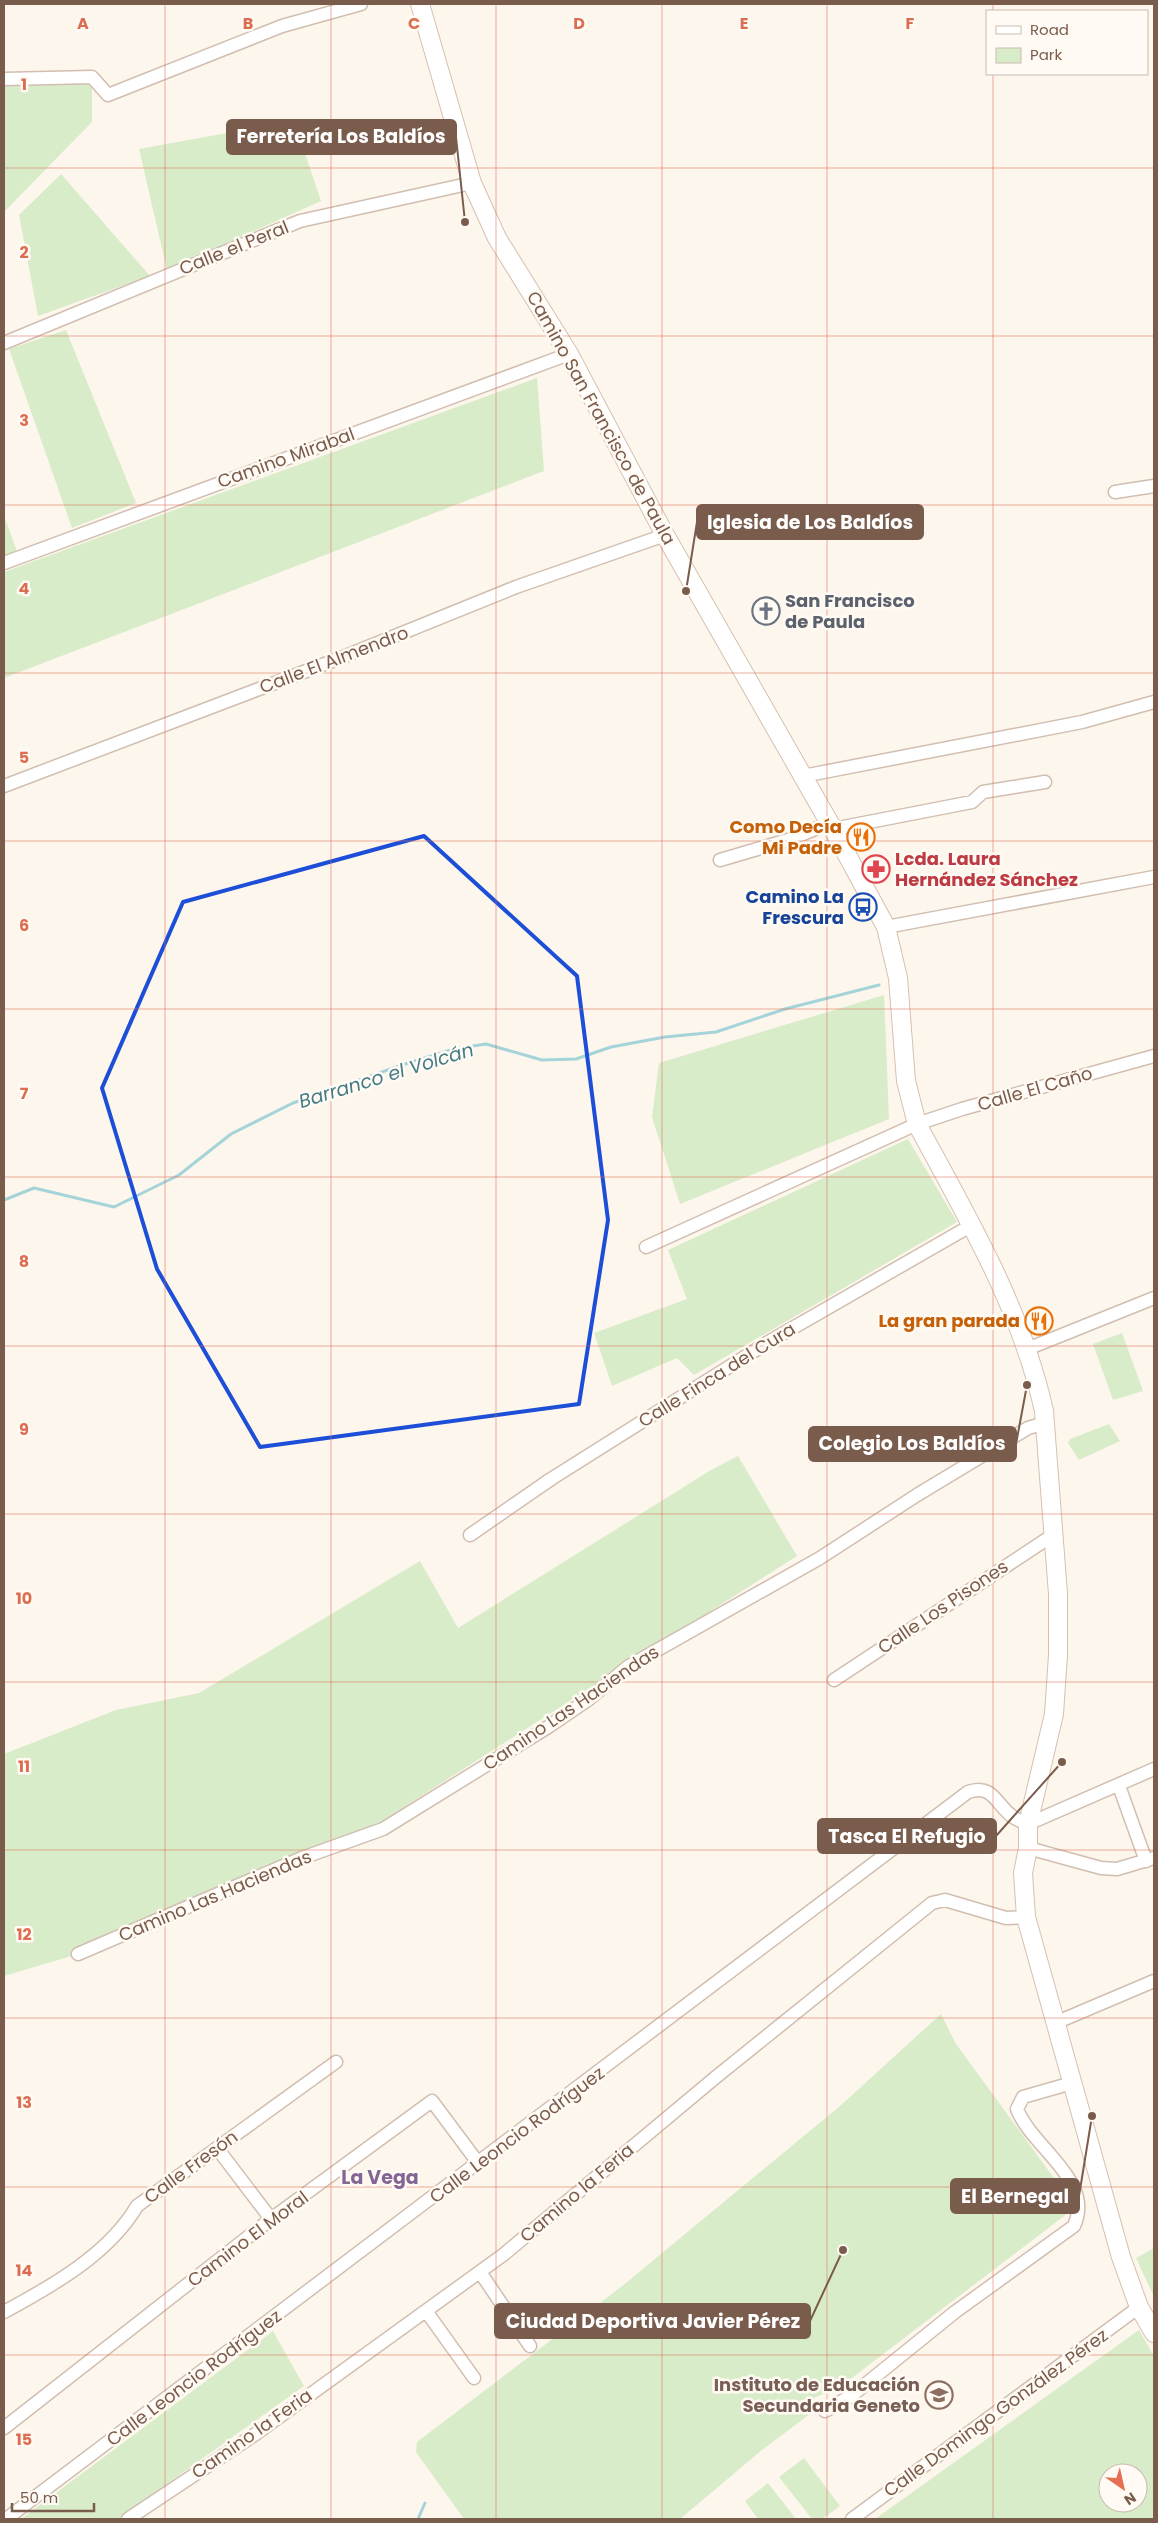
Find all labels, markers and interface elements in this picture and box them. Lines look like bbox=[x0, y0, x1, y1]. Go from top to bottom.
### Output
legend bbox=[986, 10, 1148, 75]
text: A bbox=[77, 12, 89, 35]
text: B bbox=[243, 12, 253, 35]
text: C bbox=[408, 12, 420, 35]
text: D bbox=[573, 12, 585, 35]
text: E bbox=[740, 12, 748, 35]
text: F bbox=[906, 12, 915, 35]
text: Road bbox=[1030, 19, 1069, 40]
text: Park bbox=[1030, 44, 1062, 65]
text: 1 bbox=[21, 73, 27, 96]
callout: Ferretería Los Baldíos bbox=[227, 120, 456, 154]
text: Ferretería Los Baldíos bbox=[236, 123, 446, 150]
street label: Calle el Peral bbox=[175, 214, 292, 281]
text: 2 bbox=[19, 241, 29, 264]
street label: Camino San Francisco de Paula bbox=[521, 287, 682, 549]
text: 3 bbox=[19, 409, 29, 432]
street label: Camino Mirabal bbox=[214, 421, 358, 494]
callout: Iglesia de Los Baldíos bbox=[697, 505, 923, 539]
text: Iglesia de Los Baldíos bbox=[707, 509, 913, 536]
text: 4 bbox=[19, 577, 30, 600]
place label: San Francisco de Paula bbox=[785, 588, 915, 634]
church icon: San Francisco de Paula bbox=[751, 596, 781, 626]
street label: Calle El Almendro bbox=[256, 620, 412, 699]
text: 5 bbox=[19, 746, 29, 769]
place label: Como Decía Mi Padre bbox=[729, 814, 842, 860]
restaurant icon: Como Decía Mi Padre bbox=[846, 822, 876, 852]
place label: Lcda. Laura Hernández Sánchez bbox=[895, 846, 1078, 892]
pharmacy icon: Lcda. Laura Hernández Sánchez bbox=[861, 854, 891, 884]
place label: Camino La Frescura bbox=[745, 884, 844, 930]
bus stop icon: Camino La Frescura bbox=[848, 892, 878, 922]
text: 6 bbox=[19, 914, 29, 937]
water label: Barranco el Volcán bbox=[295, 1036, 477, 1115]
street label: Calle El Caño bbox=[974, 1060, 1095, 1117]
text: 7 bbox=[20, 1082, 29, 1105]
text: 8 bbox=[19, 1250, 29, 1273]
restaurant icon: La gran parada bbox=[1024, 1306, 1054, 1336]
place label: La gran parada bbox=[878, 1308, 1020, 1333]
street label: Calle Finca del Cura bbox=[634, 1316, 800, 1433]
text: 9 bbox=[19, 1418, 29, 1441]
callout: Colegio Los Baldíos bbox=[809, 1427, 1016, 1461]
text: Colegio Los Baldíos bbox=[818, 1430, 1006, 1457]
street label: Calle Los Pisones bbox=[873, 1554, 1013, 1660]
text: 10 bbox=[16, 1587, 32, 1610]
street label: Camino Las Haciendas bbox=[478, 1639, 664, 1776]
text: 11 bbox=[18, 1755, 30, 1778]
callout: Tasca El Refugio bbox=[818, 1819, 996, 1853]
text: Tasca El Refugio bbox=[828, 1823, 986, 1850]
street label: Camino Las Haciendas bbox=[114, 1844, 315, 1948]
text: 12 bbox=[16, 1923, 32, 1946]
street label: Calle Leoncio Rodríguez bbox=[424, 2060, 609, 2209]
text: 13 bbox=[16, 2091, 32, 2114]
street label: Calle Fresón bbox=[139, 2124, 243, 2209]
street label: Camino la Feria bbox=[514, 2137, 639, 2248]
district label: La Vega bbox=[341, 2164, 419, 2191]
callout: El Bernegal bbox=[951, 2179, 1079, 2213]
text: El Bernegal bbox=[961, 2183, 1069, 2210]
street label: Camino El Moral bbox=[182, 2185, 313, 2292]
text: 14 bbox=[16, 2259, 33, 2282]
street label: Calle Leoncio Rodríguez bbox=[101, 2303, 286, 2452]
callout: Ciudad Deportiva Javier Pérez bbox=[495, 2304, 810, 2338]
text: Ciudad Deportiva Javier Pérez bbox=[506, 2308, 800, 2335]
street label: Calle Domingo González Pérez bbox=[878, 2323, 1113, 2503]
place label: Instituto de Educación Secundaria Geneto bbox=[714, 2372, 920, 2418]
school or university icon: Instituto de Educación Secundaria Geneto bbox=[924, 2380, 954, 2410]
street label: Camino la Feria bbox=[186, 2383, 317, 2485]
text: 15 bbox=[16, 2428, 32, 2451]
north arrow bbox=[1098, 2463, 1148, 2513]
scale bar bbox=[12, 2480, 95, 2512]
text: 50 m bbox=[20, 2487, 58, 2508]
text: N bbox=[1120, 2488, 1140, 2510]

